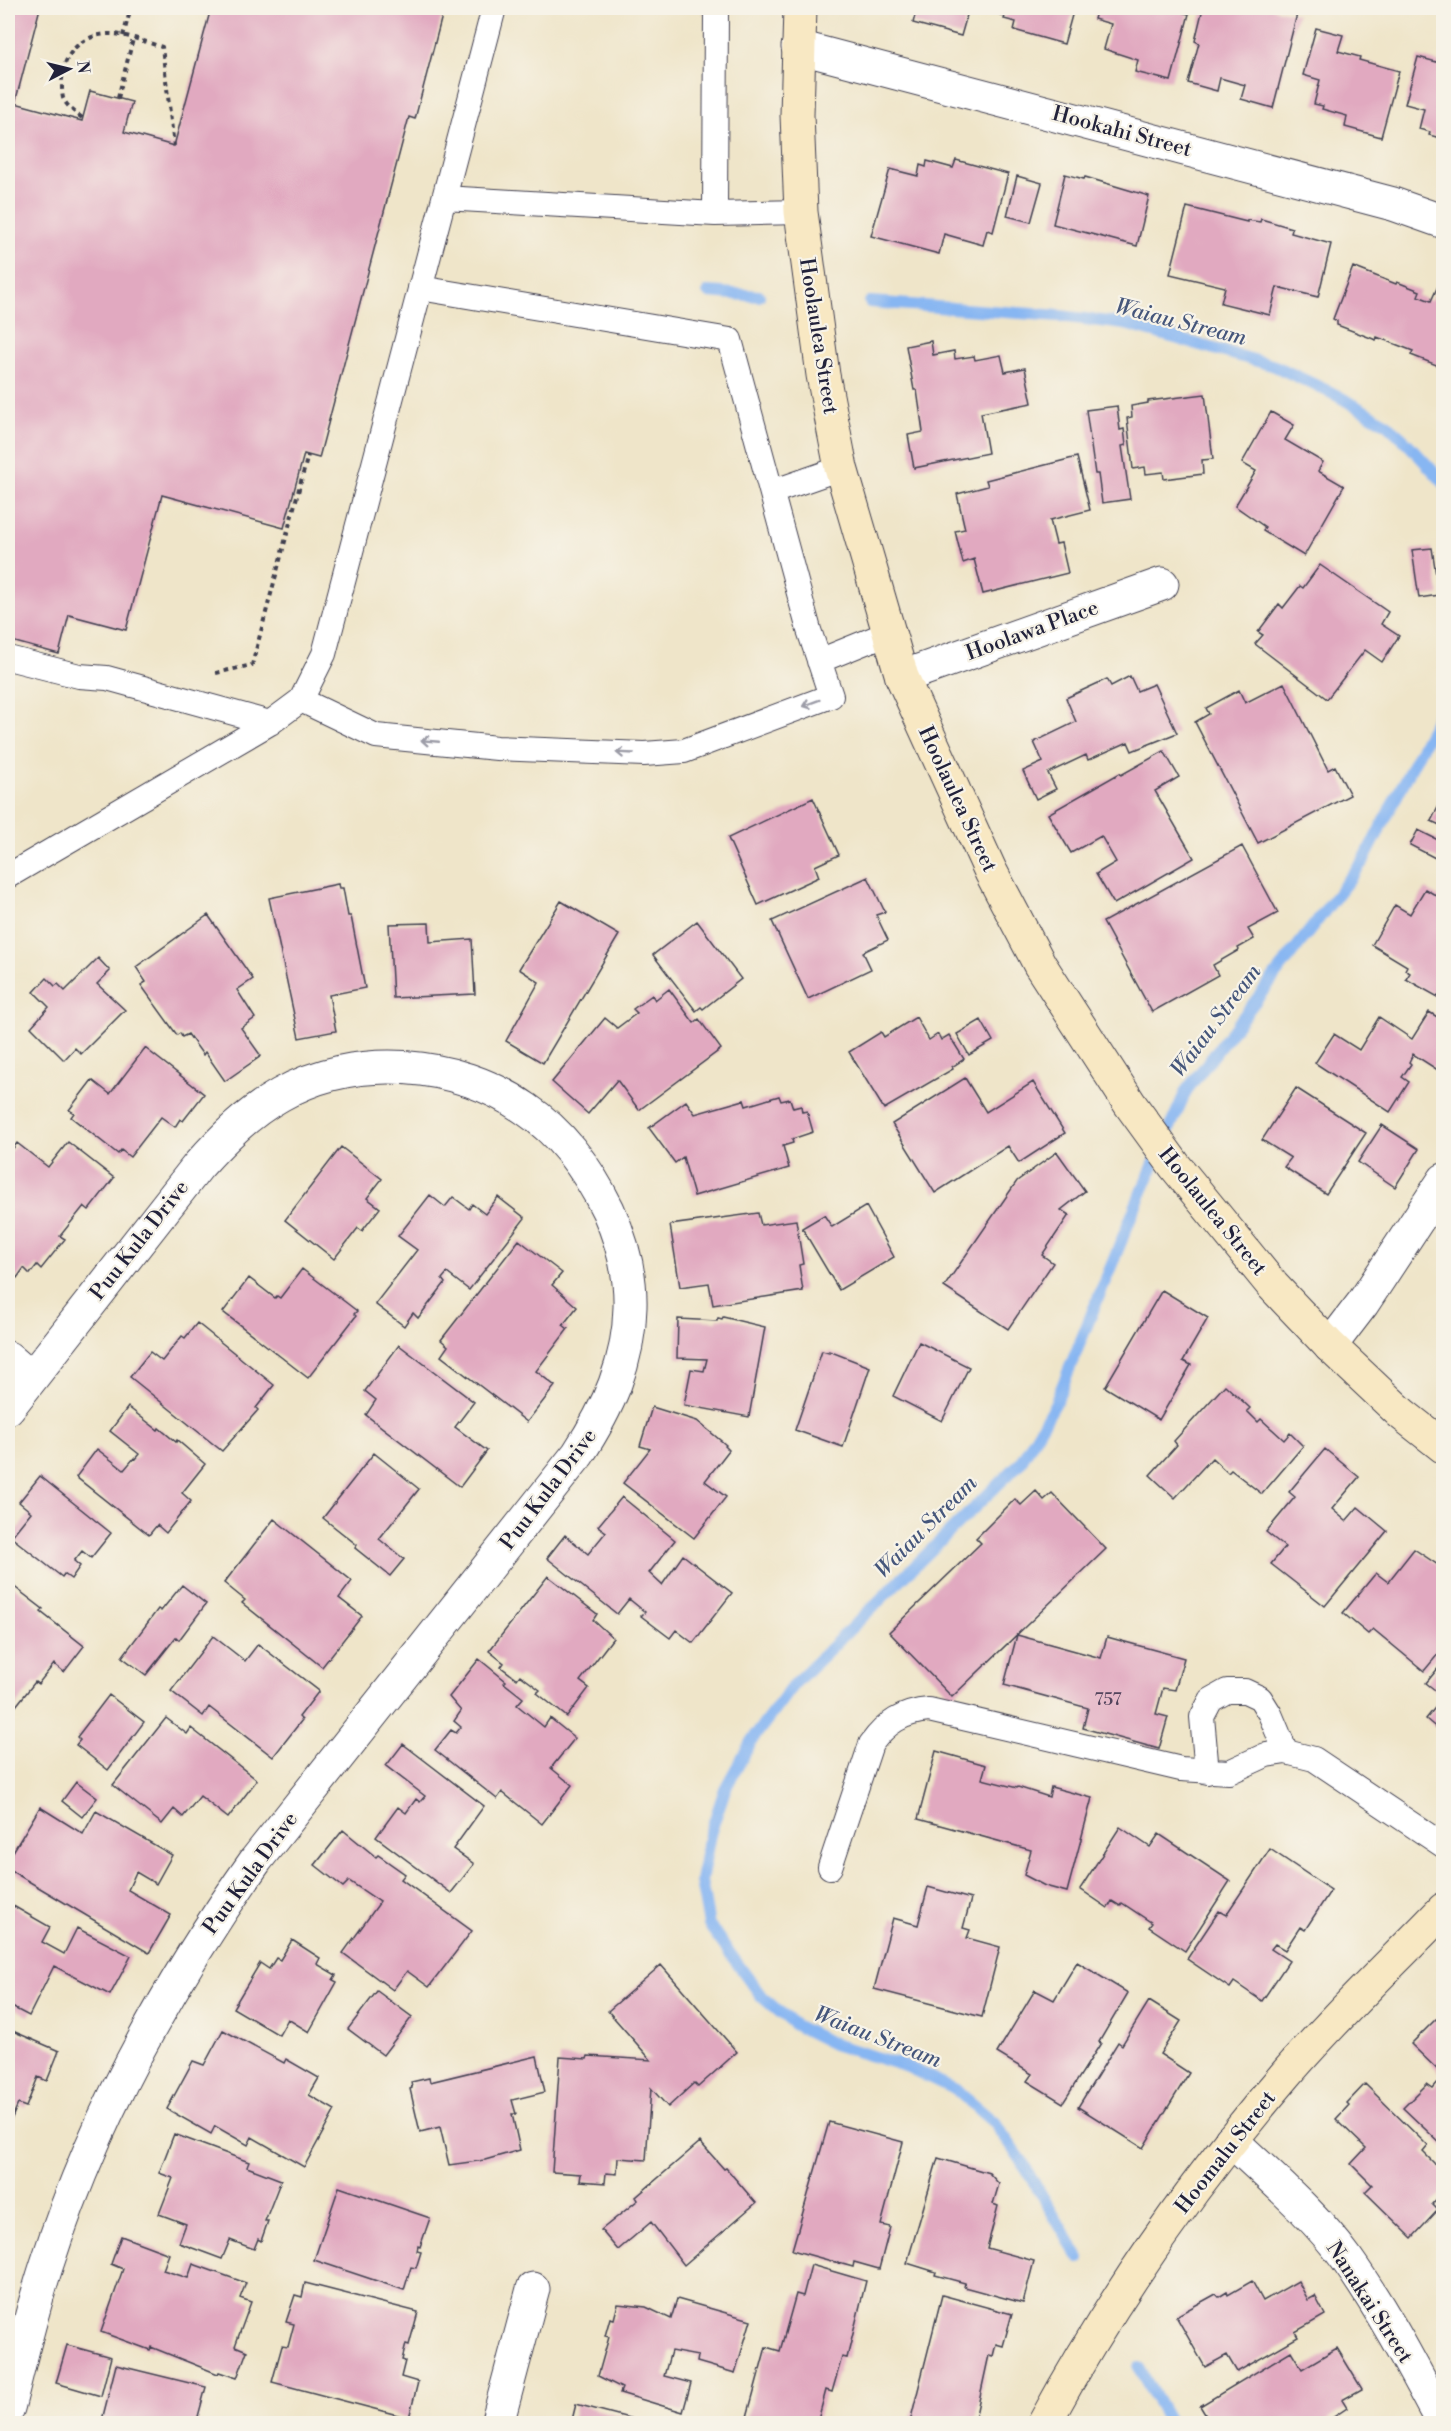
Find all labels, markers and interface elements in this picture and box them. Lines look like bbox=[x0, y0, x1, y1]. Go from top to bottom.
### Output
north arrow bbox=[39, 39, 99, 99]
text: N bbox=[72, 60, 94, 75]
street label: Hookahi Street bbox=[1049, 101, 1195, 163]
street label: Hoolaulea Street bbox=[793, 256, 843, 417]
water label: Waiau Stream bbox=[1112, 293, 1249, 352]
street label: Hoolawa Place bbox=[963, 595, 1102, 667]
one-way arrow bbox=[803, 699, 821, 710]
street label: Hoolaulea Street bbox=[912, 722, 1003, 877]
one-way arrow bbox=[421, 735, 441, 746]
one-way arrow bbox=[616, 748, 636, 759]
water label: Waiau Stream bbox=[1165, 959, 1268, 1083]
street label: Hoolaulea Street bbox=[1152, 1142, 1272, 1282]
street label: Puu Kula Drive bbox=[85, 1175, 195, 1306]
street label: Puu Kula Drive bbox=[495, 1424, 603, 1555]
water label: Waiau Stream bbox=[869, 1470, 983, 1584]
house number: 757 bbox=[1094, 1688, 1122, 1711]
street label: Puu Kula Drive bbox=[198, 1807, 304, 1940]
water label: Waiau Stream bbox=[810, 2001, 945, 2074]
street label: Hoomalu Street bbox=[1170, 2085, 1282, 2219]
street label: Nanakai Street bbox=[1320, 2237, 1418, 2369]

